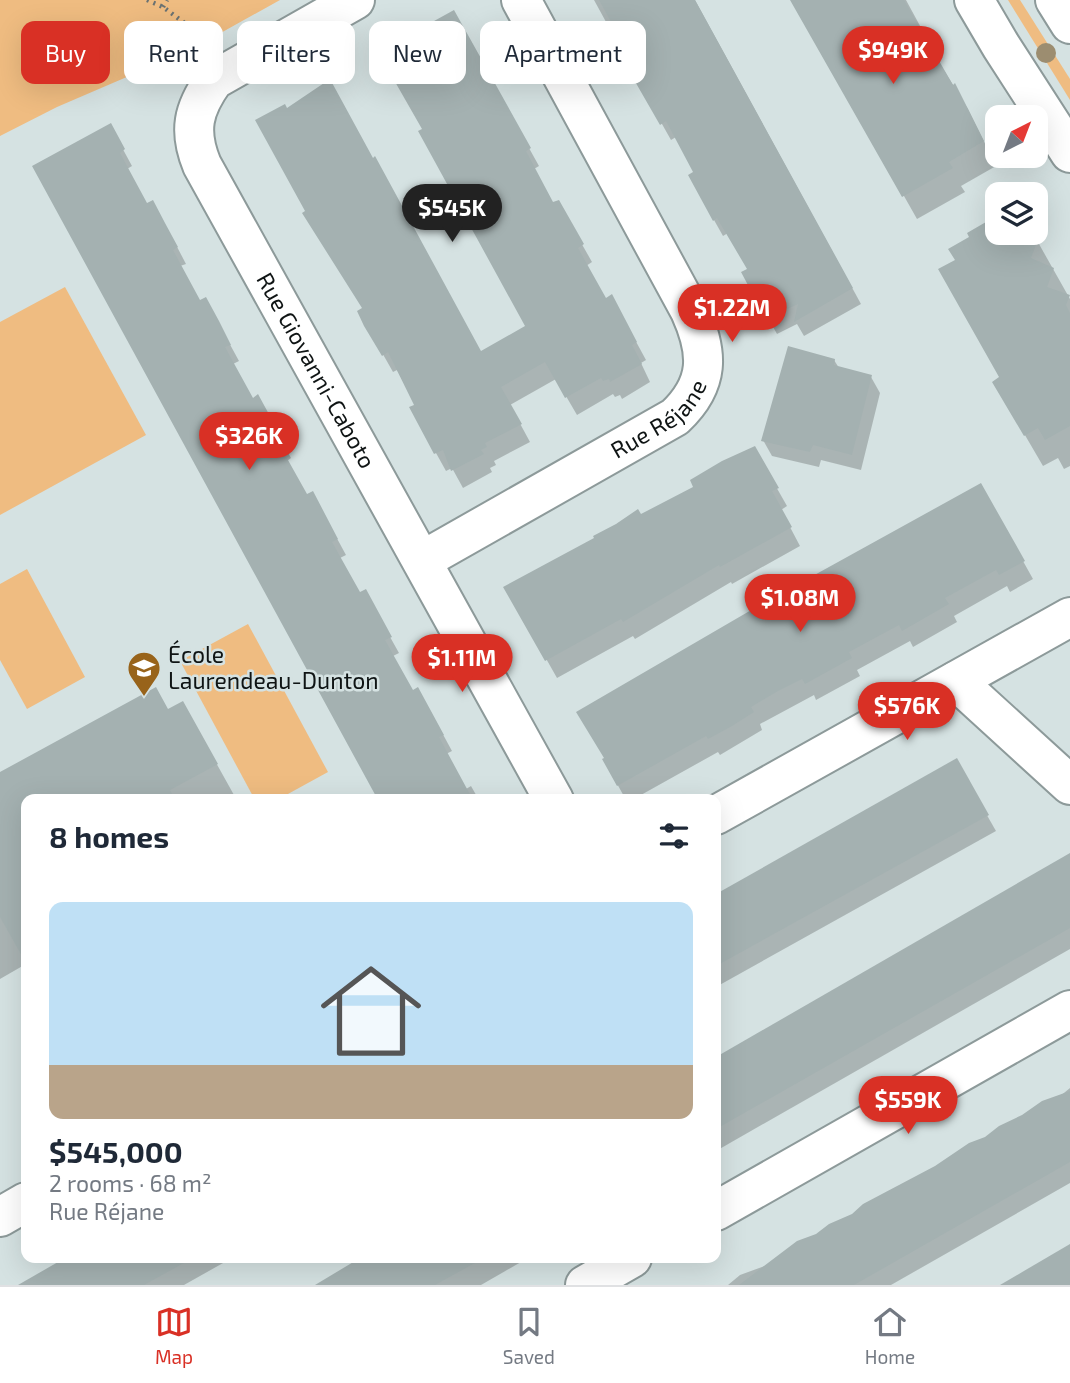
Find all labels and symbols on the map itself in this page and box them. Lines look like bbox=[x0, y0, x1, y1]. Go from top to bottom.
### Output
pin: $949K bbox=[844, 27, 942, 86]
north arrow bbox=[985, 105, 1048, 168]
pin: $545K bbox=[403, 184, 501, 244]
street label: Rue Giovanni-Caboto bbox=[251, 267, 382, 473]
pin: $1.22M bbox=[675, 284, 789, 344]
street label: Rue Réjane bbox=[605, 375, 712, 464]
pin: $326K bbox=[200, 412, 298, 472]
pin: $1.08M bbox=[743, 574, 857, 634]
pin: $1.11M bbox=[405, 634, 519, 694]
place label: École Laurendeau-Dunton bbox=[168, 640, 379, 694]
school or university icon: École Laurendeau-Dunton bbox=[125, 649, 163, 698]
pin: $576K bbox=[858, 682, 956, 742]
pin: $559K bbox=[859, 1076, 957, 1136]

